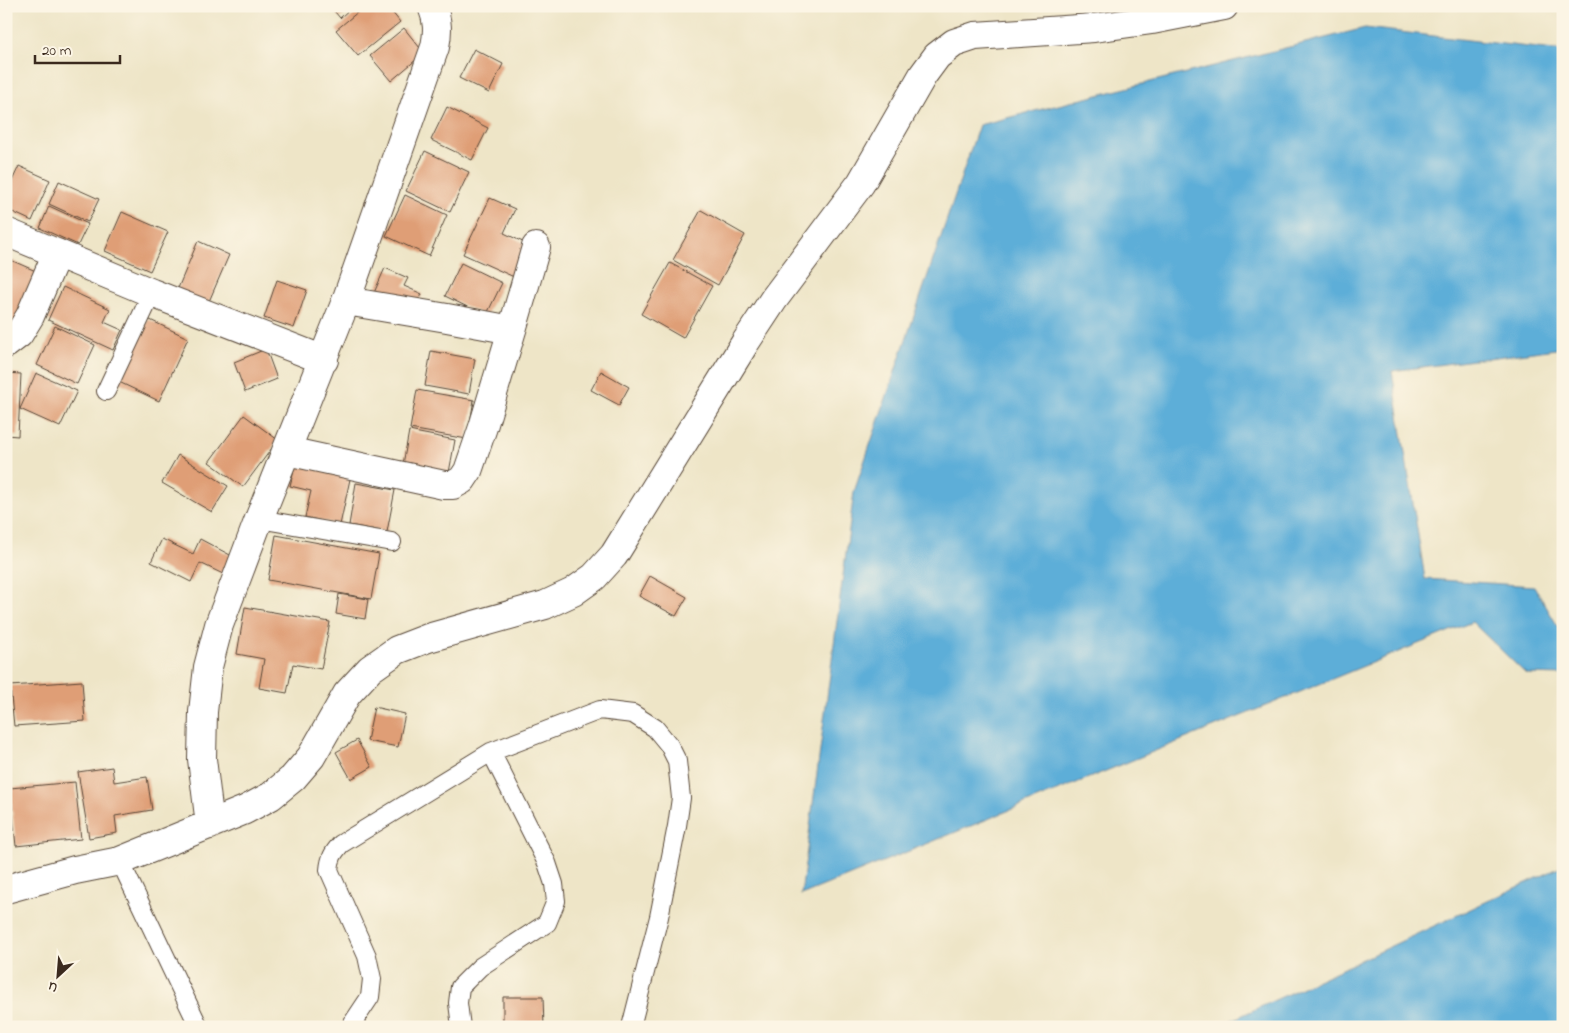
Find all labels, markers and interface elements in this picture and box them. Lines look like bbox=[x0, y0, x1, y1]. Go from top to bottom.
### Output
scale bar bbox=[35, 32, 120, 64]
text: 20 m bbox=[42, 40, 72, 62]
north arrow bbox=[32, 950, 82, 1000]
text: U bbox=[44, 975, 62, 998]

